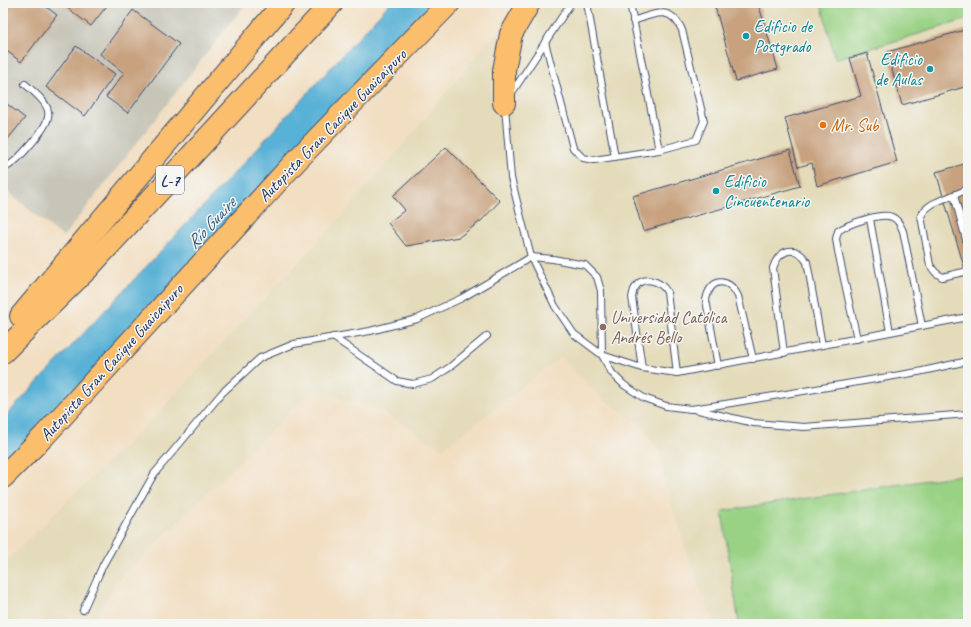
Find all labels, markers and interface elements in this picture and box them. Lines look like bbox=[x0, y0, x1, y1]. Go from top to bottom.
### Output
place label: Edificio de Postgrado bbox=[754, 16, 814, 57]
marker: Edificio de Postgrado bbox=[741, 31, 751, 41]
street label: Autopista Gran Cacique Guaicaipuro bbox=[254, 44, 412, 206]
place label: Edificio de Aulas bbox=[875, 49, 924, 90]
marker: Edificio de Aulas bbox=[925, 64, 935, 74]
place label: Mr. Sub bbox=[831, 115, 880, 136]
marker: Mr. Sub bbox=[818, 120, 828, 130]
road number: L-7 bbox=[156, 166, 184, 194]
place label: Edificio Cincuentenario bbox=[724, 171, 810, 212]
marker: Edificio Cincuentenario bbox=[711, 186, 721, 196]
water label: Río Guaire bbox=[182, 190, 242, 253]
street label: Autopista Gran Cacique Guaicaipuro bbox=[35, 279, 188, 445]
place label: Universidad Católica Andrés Bello bbox=[611, 307, 728, 348]
marker: Universidad Católica Andrés Bello bbox=[598, 322, 608, 332]

